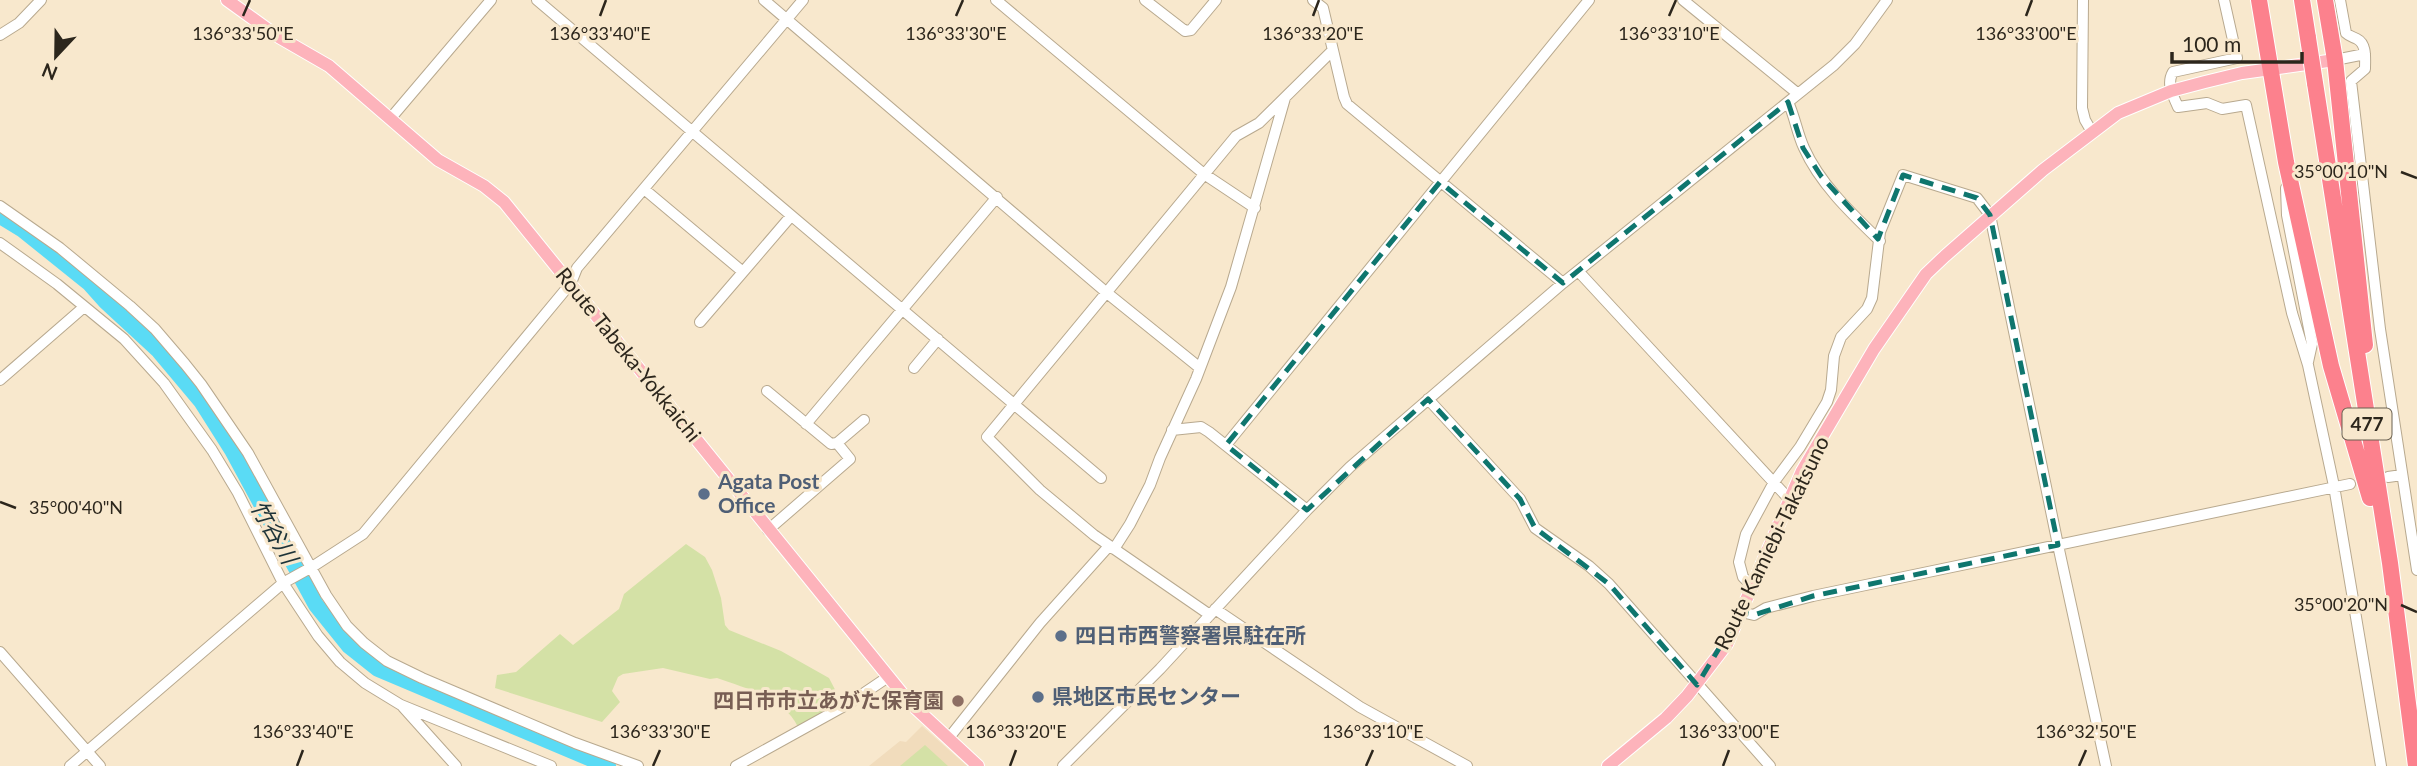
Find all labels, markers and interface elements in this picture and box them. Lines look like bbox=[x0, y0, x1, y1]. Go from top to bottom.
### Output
north arrow bbox=[21, 21, 91, 91]
scale bar bbox=[2172, 21, 2302, 65]
text: 136°33'50"E bbox=[192, 22, 294, 44]
text: 136°33'40"E bbox=[549, 22, 651, 44]
text: 136°33'30"E bbox=[905, 22, 1007, 44]
text: 136°33'20"E bbox=[1262, 22, 1364, 44]
text: 136°33'10"E bbox=[1618, 22, 1720, 44]
text: 136°33'00"E bbox=[1975, 22, 2077, 44]
text: 100 m bbox=[2182, 31, 2241, 56]
text: N bbox=[38, 59, 61, 86]
text: 35°00'10"N bbox=[2294, 160, 2388, 182]
street label: Route Tabeka-Yokkaichi bbox=[551, 262, 707, 446]
road number: 477 bbox=[2342, 408, 2392, 440]
street label: Route Kamiebi-Takatsuno bbox=[1708, 431, 1833, 653]
place label: Agata Post Office bbox=[717, 468, 820, 517]
marker: Agata Post Office bbox=[696, 486, 712, 502]
water label: 竹谷川 bbox=[245, 495, 306, 571]
text: 35°00'40"N bbox=[29, 496, 123, 518]
text: 35°00'20"N bbox=[2294, 593, 2388, 615]
place label: 四日市西警察署県駐在所 bbox=[1075, 622, 1306, 647]
marker: 四日市西警察署県駐在所 bbox=[1053, 628, 1069, 644]
place label: 県地区市民センター bbox=[1052, 683, 1241, 708]
place label: 四日市市立あがた保育園 bbox=[713, 687, 944, 712]
marker: 県地区市民センター bbox=[1030, 689, 1046, 705]
marker: 四日市市立あがた保育園 bbox=[950, 693, 966, 709]
text: 136°33'40"E bbox=[252, 720, 354, 742]
text: 136°33'30"E bbox=[609, 720, 711, 742]
text: 136°33'20"E bbox=[965, 720, 1067, 742]
text: 136°33'10"E bbox=[1322, 720, 1424, 742]
text: 136°33'00"E bbox=[1678, 720, 1780, 742]
text: 136°32'50"E bbox=[2035, 720, 2137, 742]

